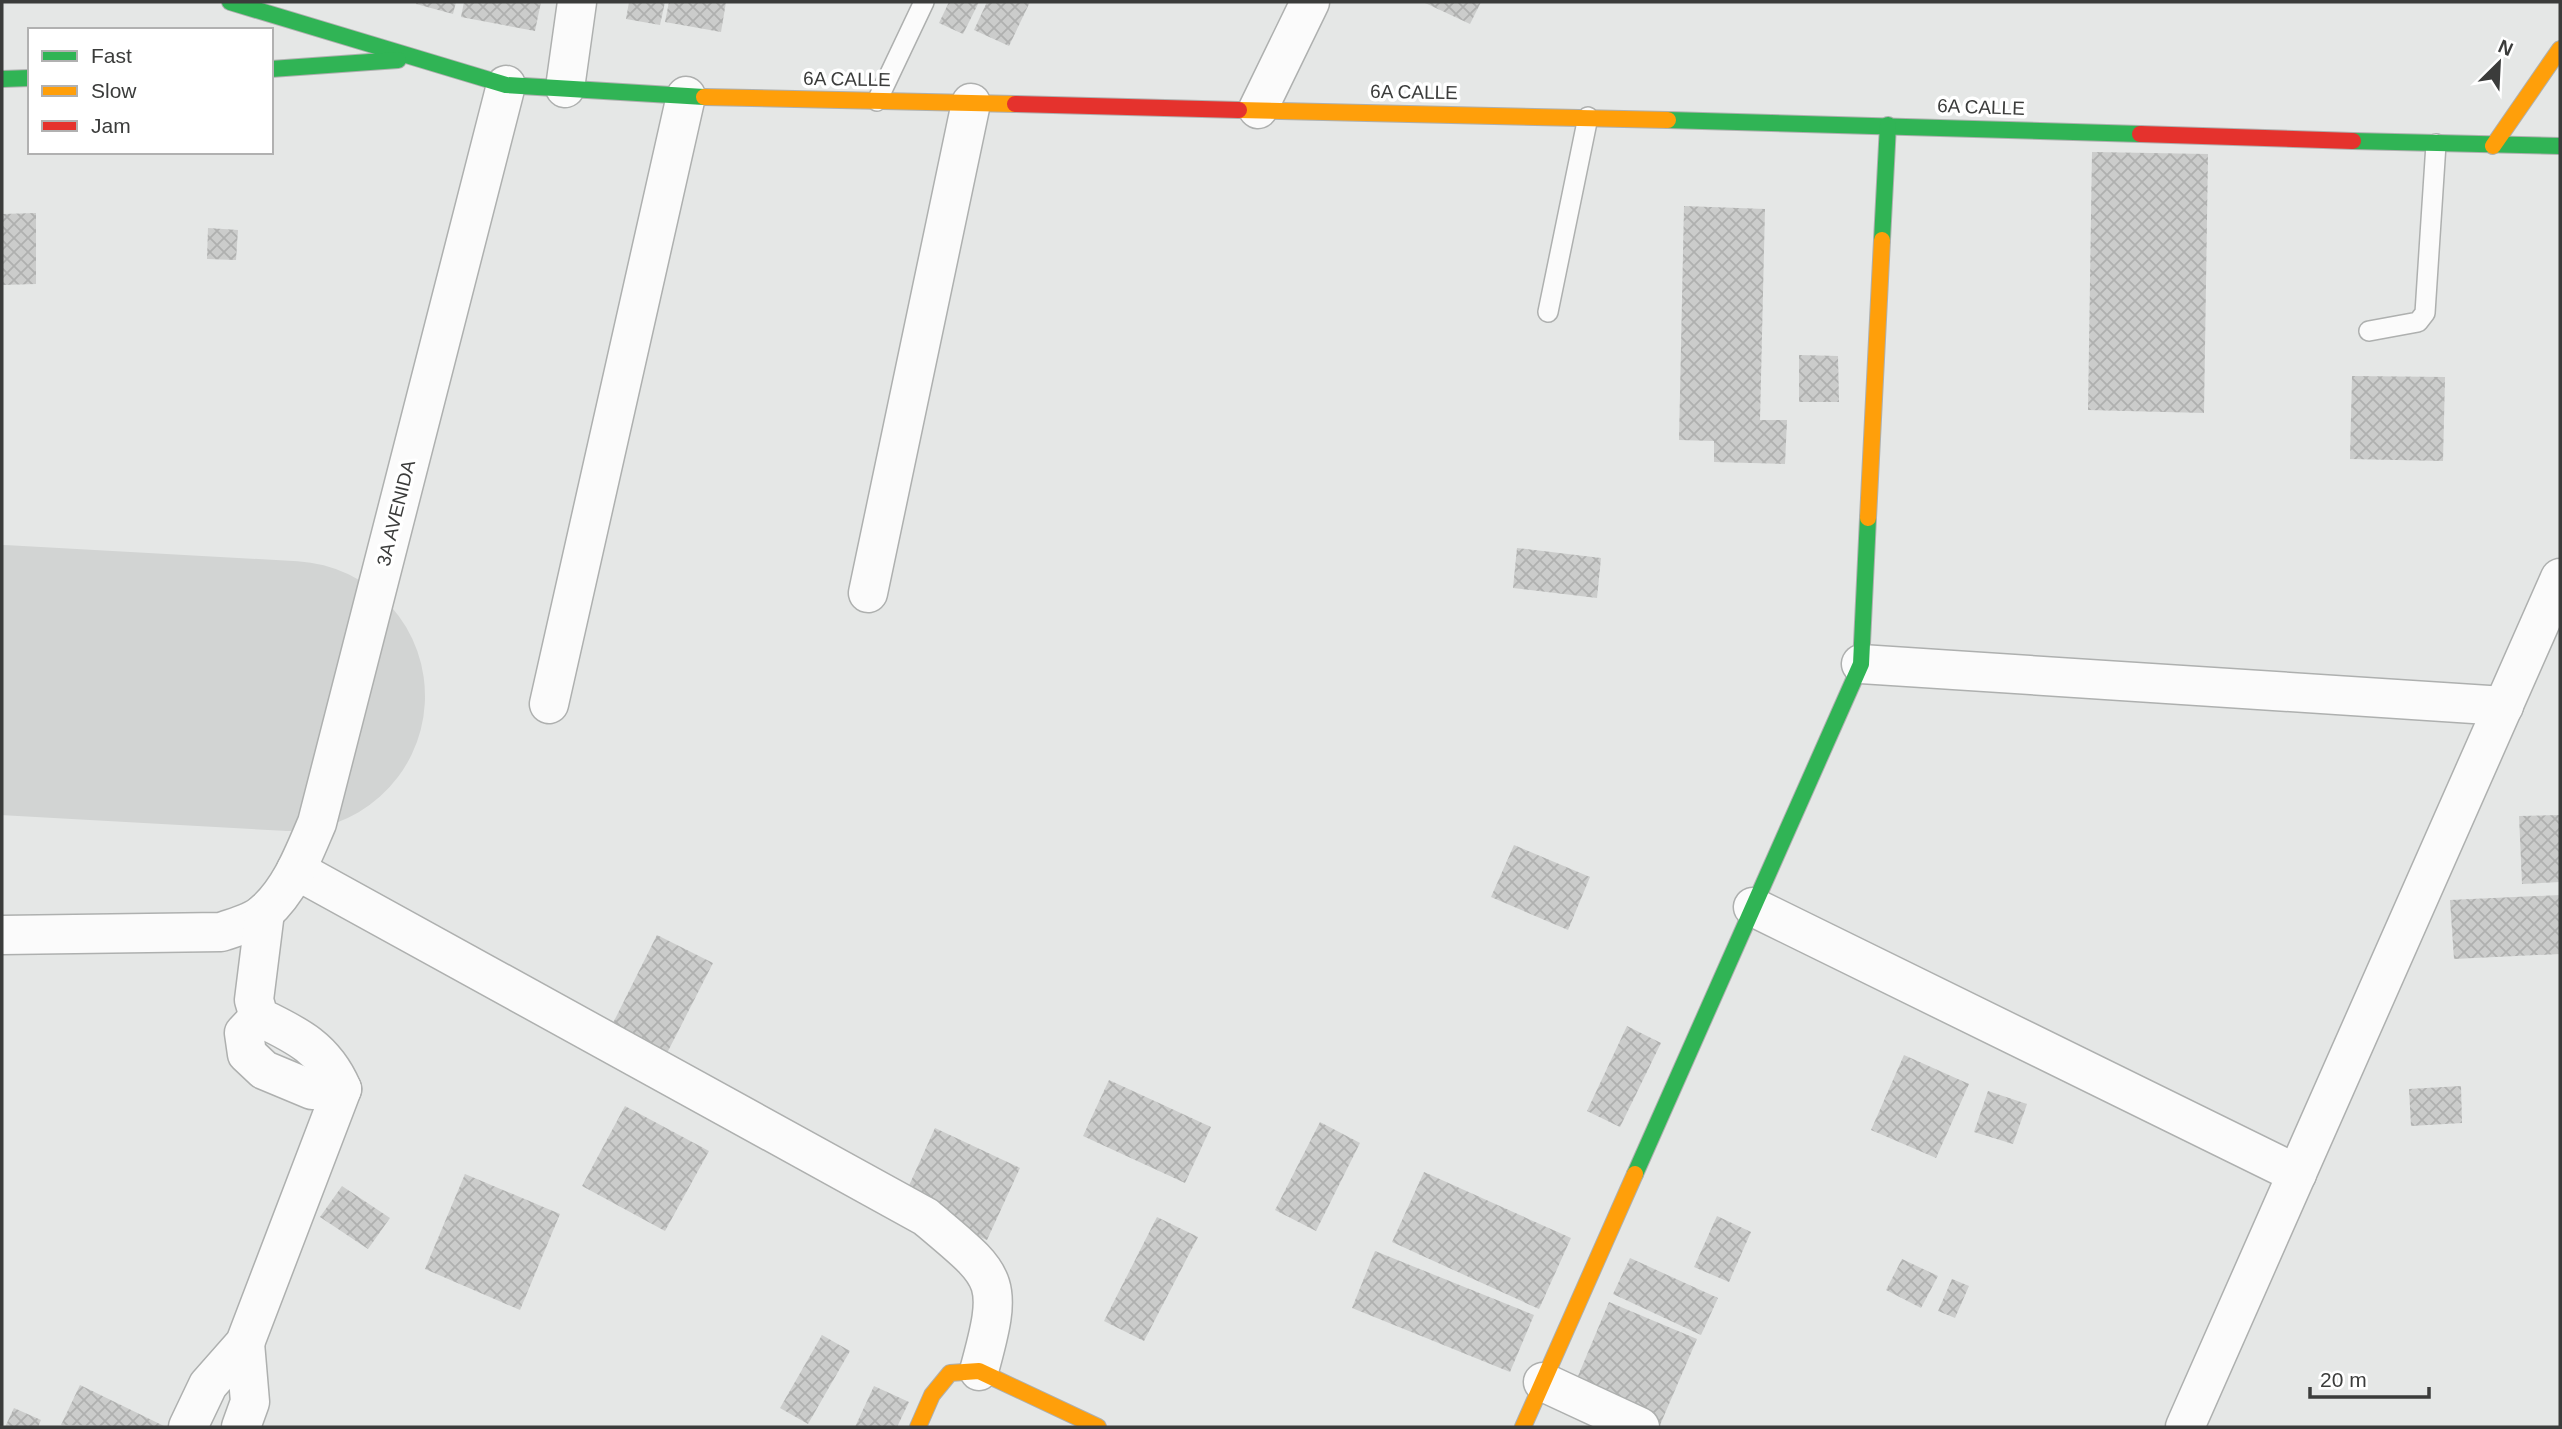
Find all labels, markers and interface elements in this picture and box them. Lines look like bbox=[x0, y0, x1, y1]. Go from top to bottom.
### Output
legend bbox=[28, 28, 273, 154]
north arrow bbox=[2464, 28, 2534, 98]
text: N bbox=[2495, 36, 2516, 60]
text: Fast bbox=[91, 44, 132, 67]
street label: 6A CALLE bbox=[803, 68, 891, 90]
text: Slow bbox=[91, 79, 137, 102]
street label: 6A CALLE bbox=[1370, 81, 1458, 103]
street label: 6A CALLE bbox=[1937, 95, 2025, 119]
text: Jam bbox=[91, 114, 131, 137]
street label: 3A AVENIDA bbox=[373, 458, 419, 568]
scale bar bbox=[2310, 1356, 2429, 1400]
text: 20 m bbox=[2320, 1368, 2367, 1391]

